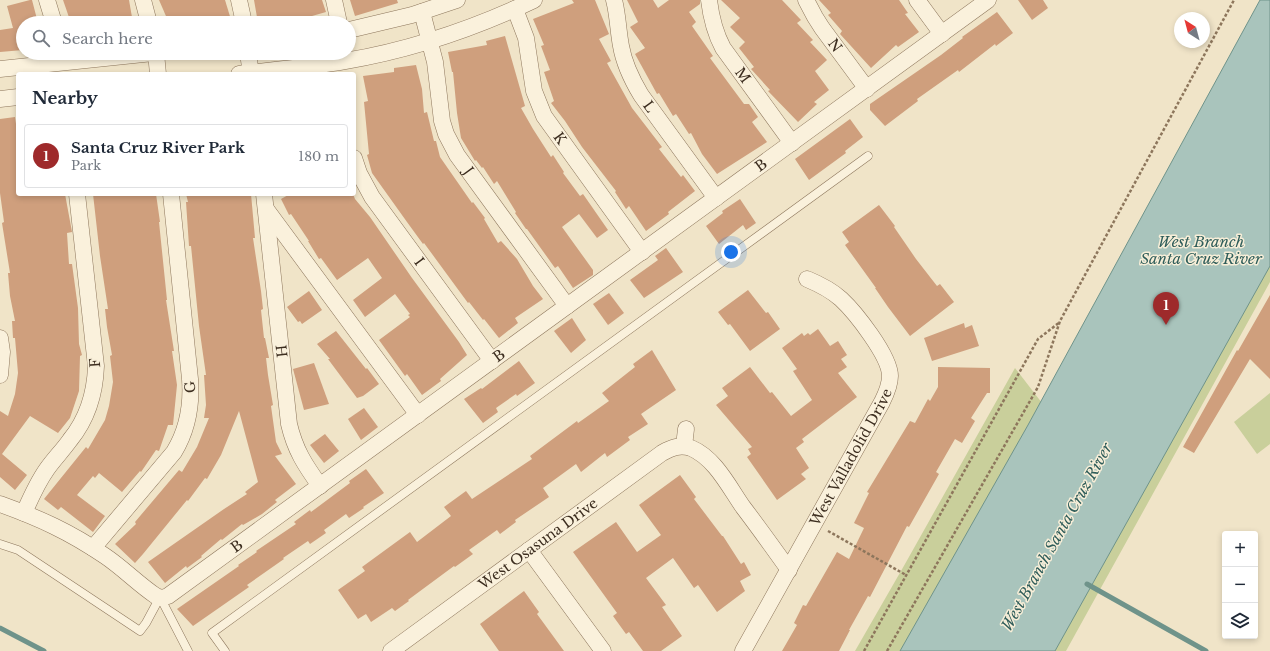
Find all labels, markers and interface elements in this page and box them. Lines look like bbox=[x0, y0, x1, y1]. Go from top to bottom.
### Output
north arrow bbox=[1174, 12, 1210, 48]
search box bbox=[16, 16, 356, 60]
icon: search bbox=[30, 27, 52, 49]
text: Search here bbox=[62, 29, 153, 48]
street label: N bbox=[824, 35, 846, 56]
street label: M bbox=[731, 64, 755, 87]
text: Nearby bbox=[32, 88, 98, 109]
street label: L bbox=[639, 97, 660, 116]
street label: K bbox=[550, 129, 571, 149]
text: Santa Cruz River Park bbox=[71, 138, 245, 157]
text: 1 bbox=[43, 148, 49, 165]
text: 180 m bbox=[298, 148, 339, 165]
street label: B bbox=[751, 154, 771, 175]
text: Park bbox=[71, 157, 101, 174]
street label: J bbox=[458, 162, 477, 178]
water label: West Branch Santa Cruz River bbox=[1140, 232, 1263, 268]
your location bbox=[721, 242, 741, 262]
street label: I bbox=[410, 254, 428, 269]
pin: 1 bbox=[1153, 292, 1179, 325]
street label: H bbox=[271, 344, 291, 359]
street label: B bbox=[489, 345, 509, 366]
street label: F bbox=[86, 357, 104, 368]
street label: G bbox=[181, 381, 199, 393]
street label: West Valladolid Drive bbox=[805, 386, 896, 530]
water label: West Branch Santa Cruz River bbox=[997, 439, 1117, 634]
street label: West Osasuna Drive bbox=[474, 494, 601, 594]
map controls bbox=[1222, 531, 1258, 639]
button: + bbox=[1222, 531, 1258, 567]
street label: B bbox=[227, 535, 247, 556]
button: − bbox=[1222, 567, 1258, 603]
button: layers bbox=[1222, 603, 1258, 639]

